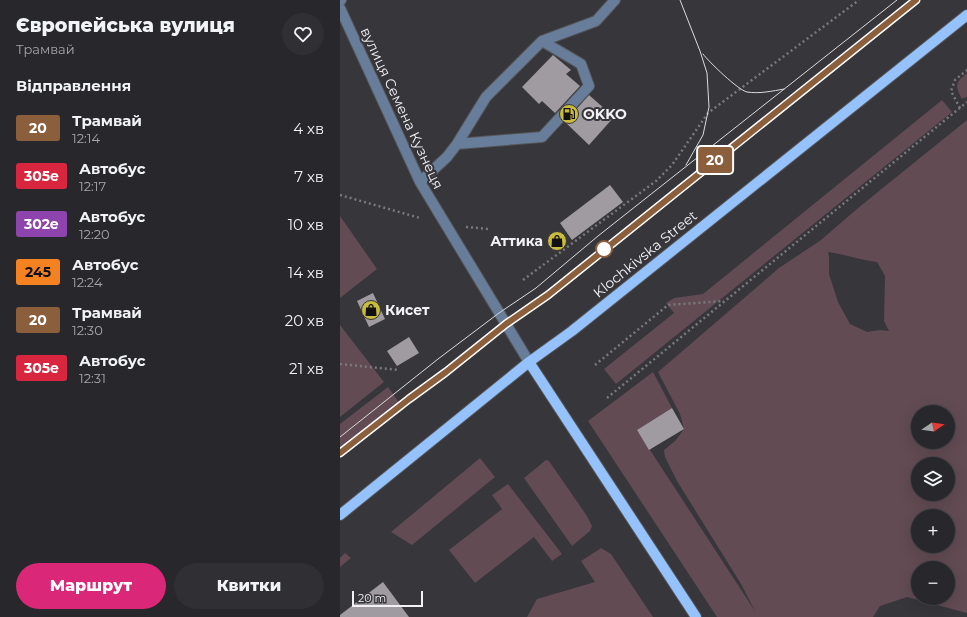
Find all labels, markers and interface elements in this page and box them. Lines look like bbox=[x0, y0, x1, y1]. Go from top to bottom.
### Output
button: heart bbox=[282, 13, 324, 55]
text: Європейська вулиця bbox=[16, 14, 235, 37]
street label: вулиця Семена Кузнеця bbox=[357, 24, 447, 192]
text: Трамвай bbox=[16, 41, 75, 57]
text: Відправлення bbox=[16, 76, 131, 95]
fuel station icon: OKKO bbox=[558, 103, 580, 125]
place label: OKKO bbox=[583, 105, 627, 123]
text: Трамвай bbox=[72, 111, 142, 130]
text: 20 bbox=[29, 119, 47, 137]
text: 4 хв bbox=[293, 119, 324, 138]
text: 12:14 bbox=[72, 130, 100, 146]
line badge: 20 bbox=[697, 147, 733, 173]
text: 20 bbox=[706, 151, 724, 169]
text: Автобус bbox=[79, 159, 146, 178]
text: 305e bbox=[24, 167, 59, 185]
text: 7 хв bbox=[294, 167, 324, 186]
text: 12:17 bbox=[79, 178, 106, 194]
street label: Klochkivska Street bbox=[589, 206, 701, 301]
text: Автобус bbox=[79, 207, 145, 226]
text: 302е bbox=[24, 215, 59, 233]
text: 10 хв bbox=[288, 215, 324, 234]
text: 12:20 bbox=[79, 226, 110, 242]
shop icon: Аттика bbox=[546, 230, 568, 252]
place label: Аттика bbox=[490, 232, 543, 250]
unlabelled marker bbox=[595, 240, 613, 258]
text: Автобус bbox=[72, 255, 139, 274]
text: 245 bbox=[25, 263, 51, 281]
text: 14 хв bbox=[288, 263, 324, 282]
text: 12:24 bbox=[72, 274, 103, 290]
shop icon: Кисет bbox=[360, 299, 382, 321]
place label: Кисет bbox=[385, 301, 430, 319]
text: Трамвай bbox=[72, 303, 142, 322]
text: 20 bbox=[29, 311, 47, 329]
text: 20 хв bbox=[285, 311, 324, 330]
text: 12:30 bbox=[72, 322, 103, 338]
text: Автобус bbox=[79, 351, 146, 370]
text: 305e bbox=[24, 359, 59, 377]
text: 21 хв bbox=[289, 359, 324, 378]
text: 12:31 bbox=[79, 370, 106, 386]
north arrow bbox=[911, 405, 955, 449]
map controls bbox=[911, 405, 955, 605]
button: layers bbox=[911, 457, 955, 501]
button: + bbox=[911, 509, 955, 553]
button: − bbox=[911, 561, 955, 605]
button: Маршрут bbox=[16, 563, 166, 609]
button: Квитки bbox=[174, 563, 324, 609]
scale bar bbox=[352, 589, 423, 608]
text: 20 m bbox=[358, 591, 386, 605]

